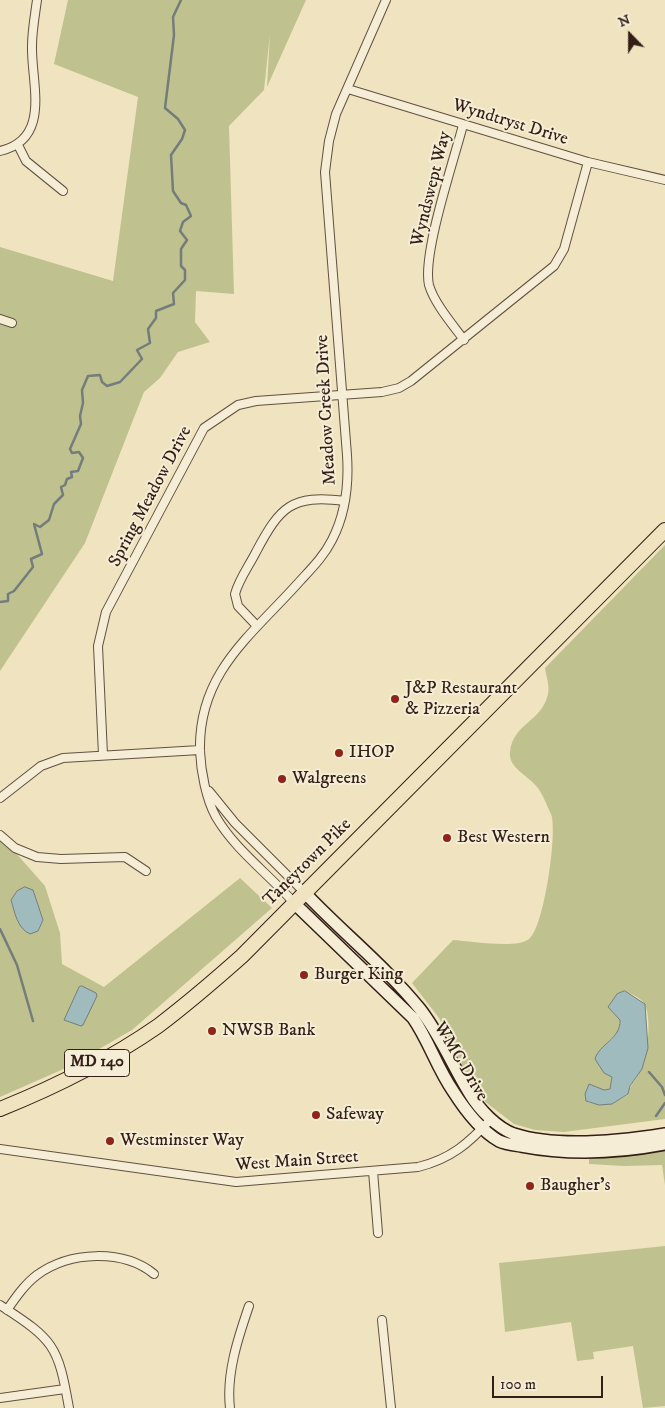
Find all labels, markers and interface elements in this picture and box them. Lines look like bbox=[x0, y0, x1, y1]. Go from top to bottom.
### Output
north arrow bbox=[605, 10, 655, 60]
text: N bbox=[616, 11, 633, 32]
street label: Wyndtryst Drive bbox=[450, 95, 570, 151]
street label: Wyndswept Way bbox=[407, 129, 457, 249]
street label: Meadow Creek Drive bbox=[312, 334, 342, 486]
street label: Spring Meadow Drive bbox=[105, 423, 197, 571]
place label: J&P Restaurant & Pizzeria bbox=[405, 678, 517, 721]
marker: J&P Restaurant & Pizzeria bbox=[389, 693, 401, 705]
place label: IHOP bbox=[349, 742, 394, 764]
marker: IHOP bbox=[333, 747, 345, 759]
place label: Walgreens bbox=[292, 768, 366, 790]
marker: Walgreens bbox=[276, 773, 288, 785]
street label: Taneytown Pike bbox=[260, 815, 356, 911]
place label: Best Western bbox=[457, 827, 550, 849]
marker: Best Western bbox=[441, 832, 453, 844]
place label: Burger King bbox=[314, 964, 403, 986]
marker: Burger King bbox=[298, 969, 310, 981]
street label: WMC Drive bbox=[428, 1018, 492, 1106]
place label: NWSB Bank bbox=[222, 1020, 315, 1042]
marker: NWSB Bank bbox=[206, 1025, 218, 1037]
road number: MD 140 bbox=[64, 1050, 130, 1076]
place label: Safeway bbox=[326, 1104, 384, 1126]
marker: Safeway bbox=[310, 1109, 322, 1121]
place label: Westminster Way bbox=[120, 1130, 244, 1152]
marker: Westminster Way bbox=[104, 1135, 116, 1147]
street label: West Main Street bbox=[235, 1147, 359, 1177]
place label: Baugher's bbox=[540, 1175, 610, 1197]
marker: Baugher's bbox=[524, 1180, 536, 1192]
scale bar bbox=[495, 1366, 606, 1398]
text: 100 m bbox=[500, 1375, 536, 1394]

